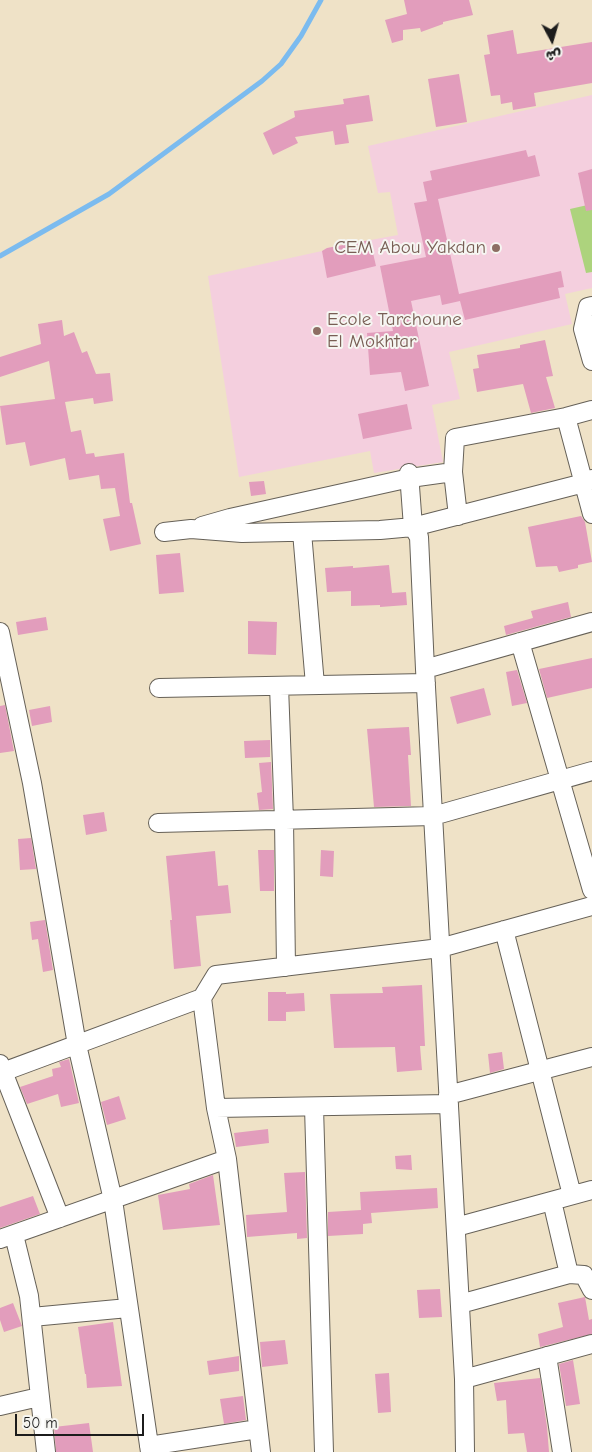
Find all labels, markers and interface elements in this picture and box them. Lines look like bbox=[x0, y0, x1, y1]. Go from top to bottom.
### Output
north arrow bbox=[527, 15, 577, 65]
text: ش bbox=[545, 46, 562, 65]
place label: CEM Abou Yakdan bbox=[334, 237, 486, 259]
marker: CEM Abou Yakdan bbox=[490, 242, 502, 254]
place label: Ecole Tarchoune El Mokhtar bbox=[327, 309, 462, 353]
marker: Ecole Tarchoune El Mokhtar bbox=[311, 325, 323, 337]
scale bar bbox=[18, 1404, 146, 1436]
text: 50 m bbox=[23, 1414, 58, 1432]

